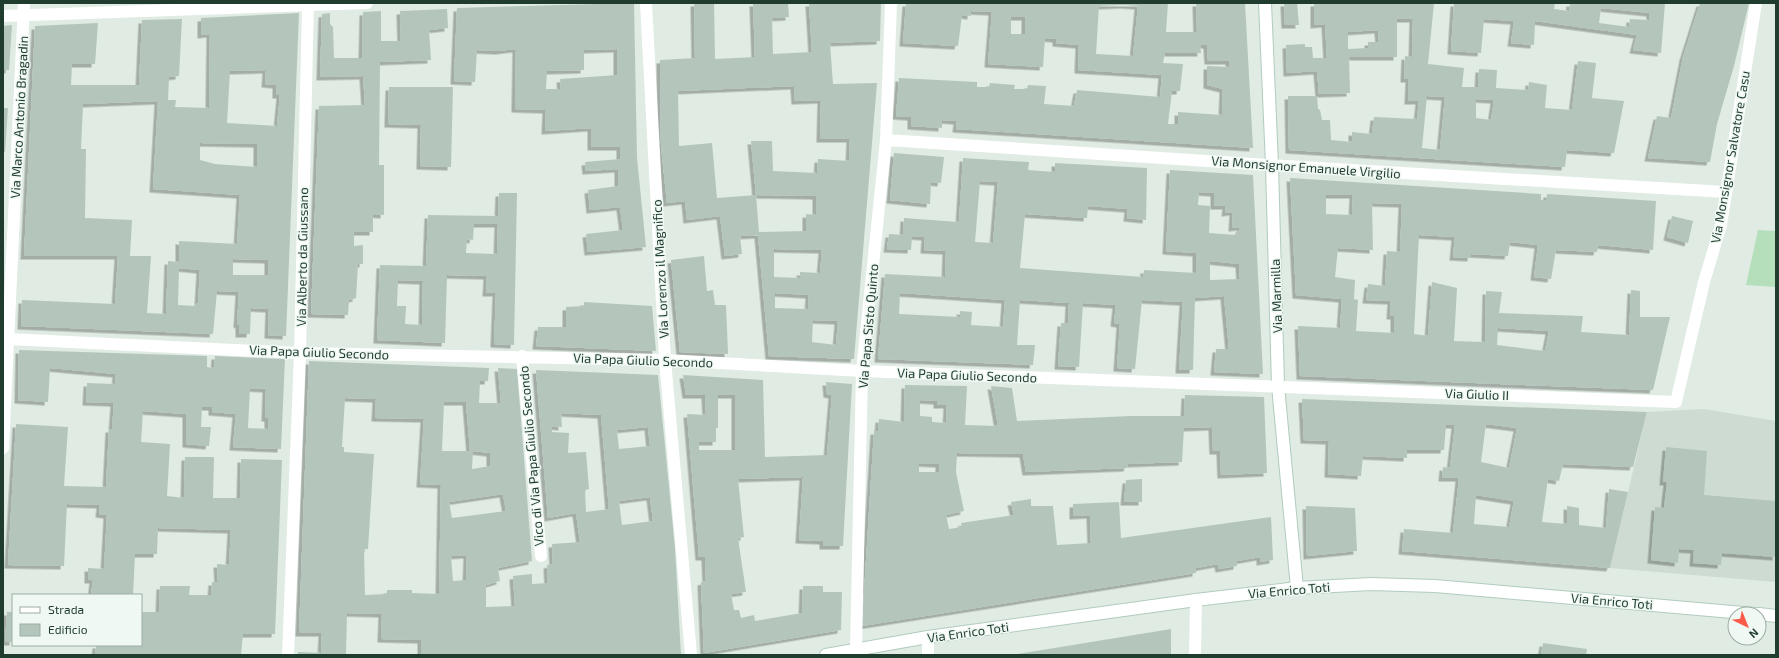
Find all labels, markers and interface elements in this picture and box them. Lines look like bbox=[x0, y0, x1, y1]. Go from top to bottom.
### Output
street label: Via Marco Antonio Bragadin bbox=[7, 35, 31, 199]
street label: Via Monsignor Salvatore Casu bbox=[1707, 69, 1753, 245]
street label: Via Monsignor Emanuele Virgilio bbox=[1211, 152, 1401, 182]
street label: Via Alberto da Giussano bbox=[293, 187, 311, 327]
street label: Via Lorenzo il Magnifico bbox=[648, 199, 672, 339]
street label: Via Marmilla bbox=[1267, 259, 1285, 333]
street label: Via Papa Sisto Quinto bbox=[855, 263, 881, 389]
street label: Via Papa Giulio Secondo bbox=[249, 342, 389, 362]
street label: Via Papa Giulio Secondo bbox=[573, 350, 713, 370]
street label: Vico di Via Papa Giulio Secondo bbox=[515, 365, 547, 547]
street label: Via Papa Giulio Secondo bbox=[897, 365, 1037, 385]
street label: Via Giulio II bbox=[1445, 385, 1509, 403]
street label: Via Enrico Toti bbox=[1247, 578, 1331, 602]
street label: Via Enrico Toti bbox=[1570, 589, 1654, 613]
legend bbox=[12, 594, 142, 646]
text: Strada bbox=[48, 602, 84, 616]
north arrow bbox=[1727, 606, 1767, 646]
street label: Via Enrico Toti bbox=[926, 618, 1010, 646]
text: Edificio bbox=[48, 622, 88, 636]
text: N bbox=[1747, 626, 1762, 641]

